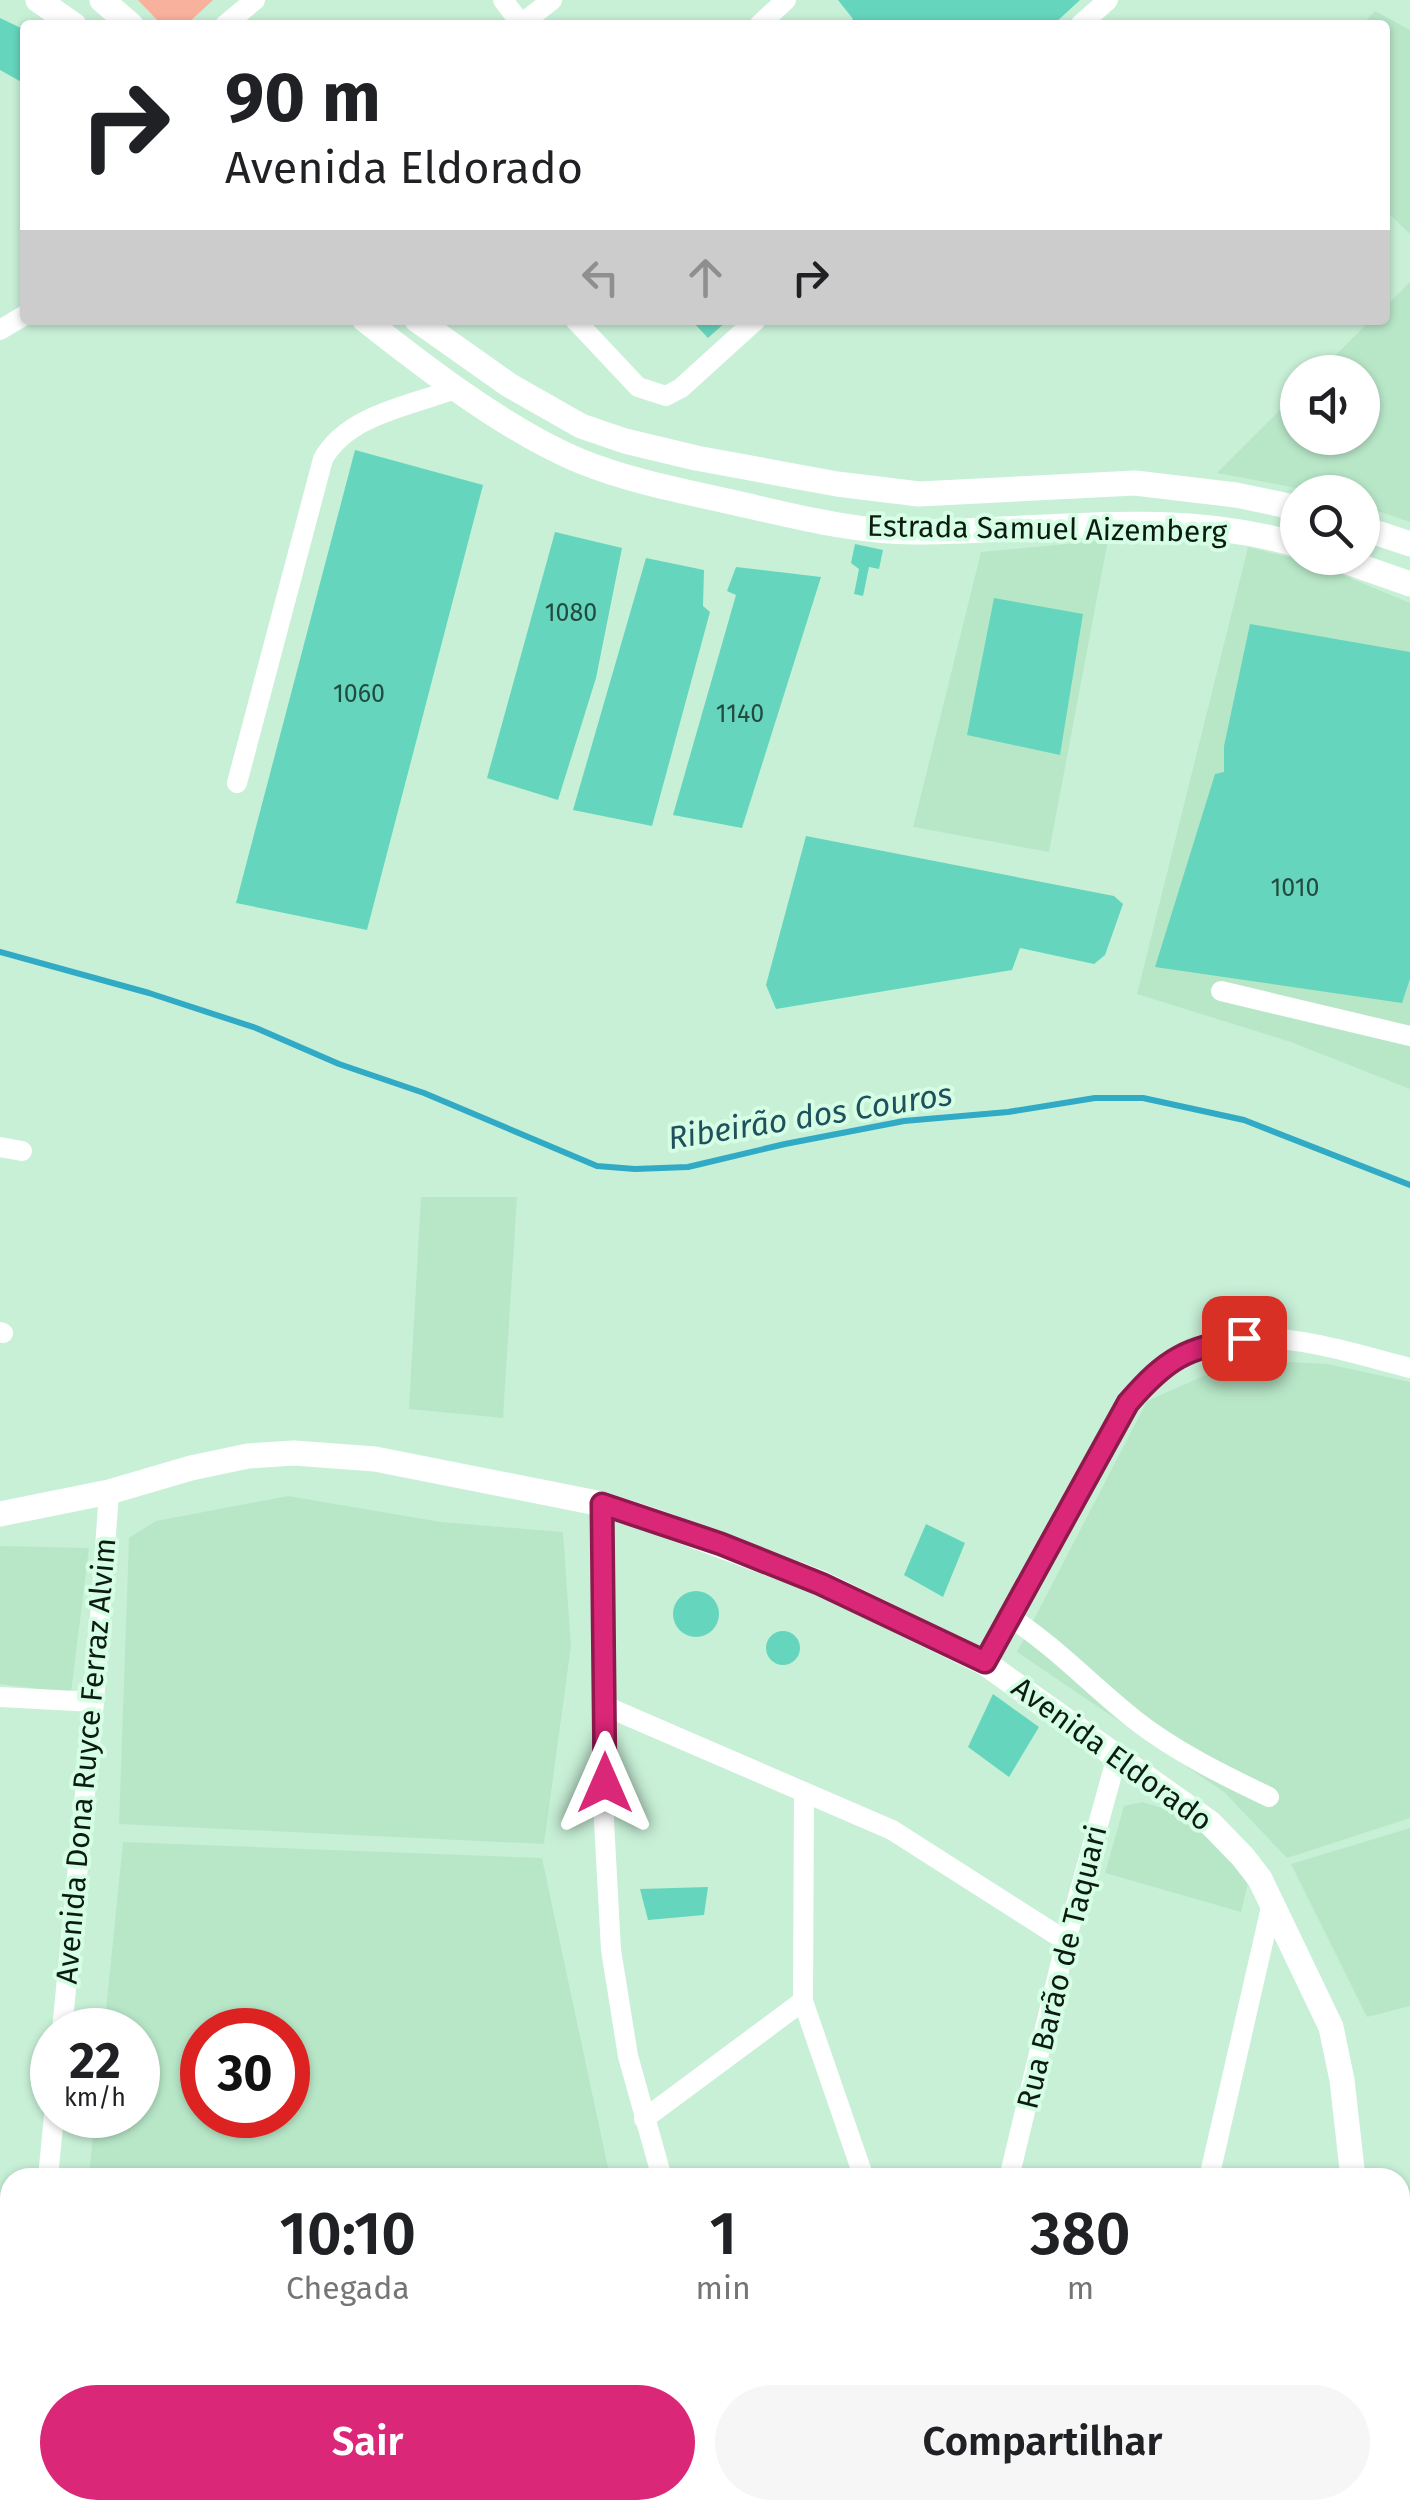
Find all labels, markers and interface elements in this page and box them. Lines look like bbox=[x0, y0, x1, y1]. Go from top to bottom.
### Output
text: 90 m bbox=[225, 56, 381, 140]
icon: right bbox=[60, 60, 190, 190]
text: Avenida Eldorado bbox=[225, 141, 583, 195]
icon: left bbox=[573, 250, 628, 305]
icon: ahead bbox=[678, 250, 733, 305]
icon: right bbox=[783, 250, 838, 305]
map controls bbox=[1280, 355, 1380, 575]
button: sound bbox=[1280, 355, 1380, 455]
button: search bbox=[1280, 475, 1380, 575]
street label: Estrada Samuel Aizemberg bbox=[867, 508, 1228, 550]
house number: 1080 bbox=[545, 598, 597, 628]
house number: 1060 bbox=[333, 679, 385, 709]
house number: 1140 bbox=[716, 699, 764, 729]
house number: 1010 bbox=[1271, 873, 1319, 903]
water label: Ribeirão dos Couros bbox=[665, 1075, 955, 1157]
pin bbox=[1202, 1296, 1287, 1381]
icon: arrive bbox=[1217, 1311, 1272, 1366]
street label: Avenida Dona Ruyce Ferraz Alvim bbox=[49, 1537, 123, 1985]
street label: Avenida Eldorado bbox=[1005, 1669, 1219, 1839]
position arrow bbox=[553, 1731, 657, 1835]
street label: Rua Barão de Taquari bbox=[1009, 1821, 1115, 2113]
speed limit sign: 30 bbox=[180, 2008, 310, 2138]
text: 22 bbox=[69, 2031, 121, 2091]
text: km/h bbox=[64, 2083, 126, 2113]
text: 10:10 bbox=[280, 2198, 416, 2270]
text: 1 bbox=[710, 2198, 737, 2270]
text: 380 bbox=[1030, 2198, 1130, 2270]
text: Chegada bbox=[286, 2269, 410, 2307]
text: min bbox=[696, 2269, 751, 2307]
text: m bbox=[1067, 2269, 1094, 2307]
button: Sair bbox=[40, 2385, 695, 2500]
button: Compartilhar bbox=[715, 2385, 1370, 2500]

